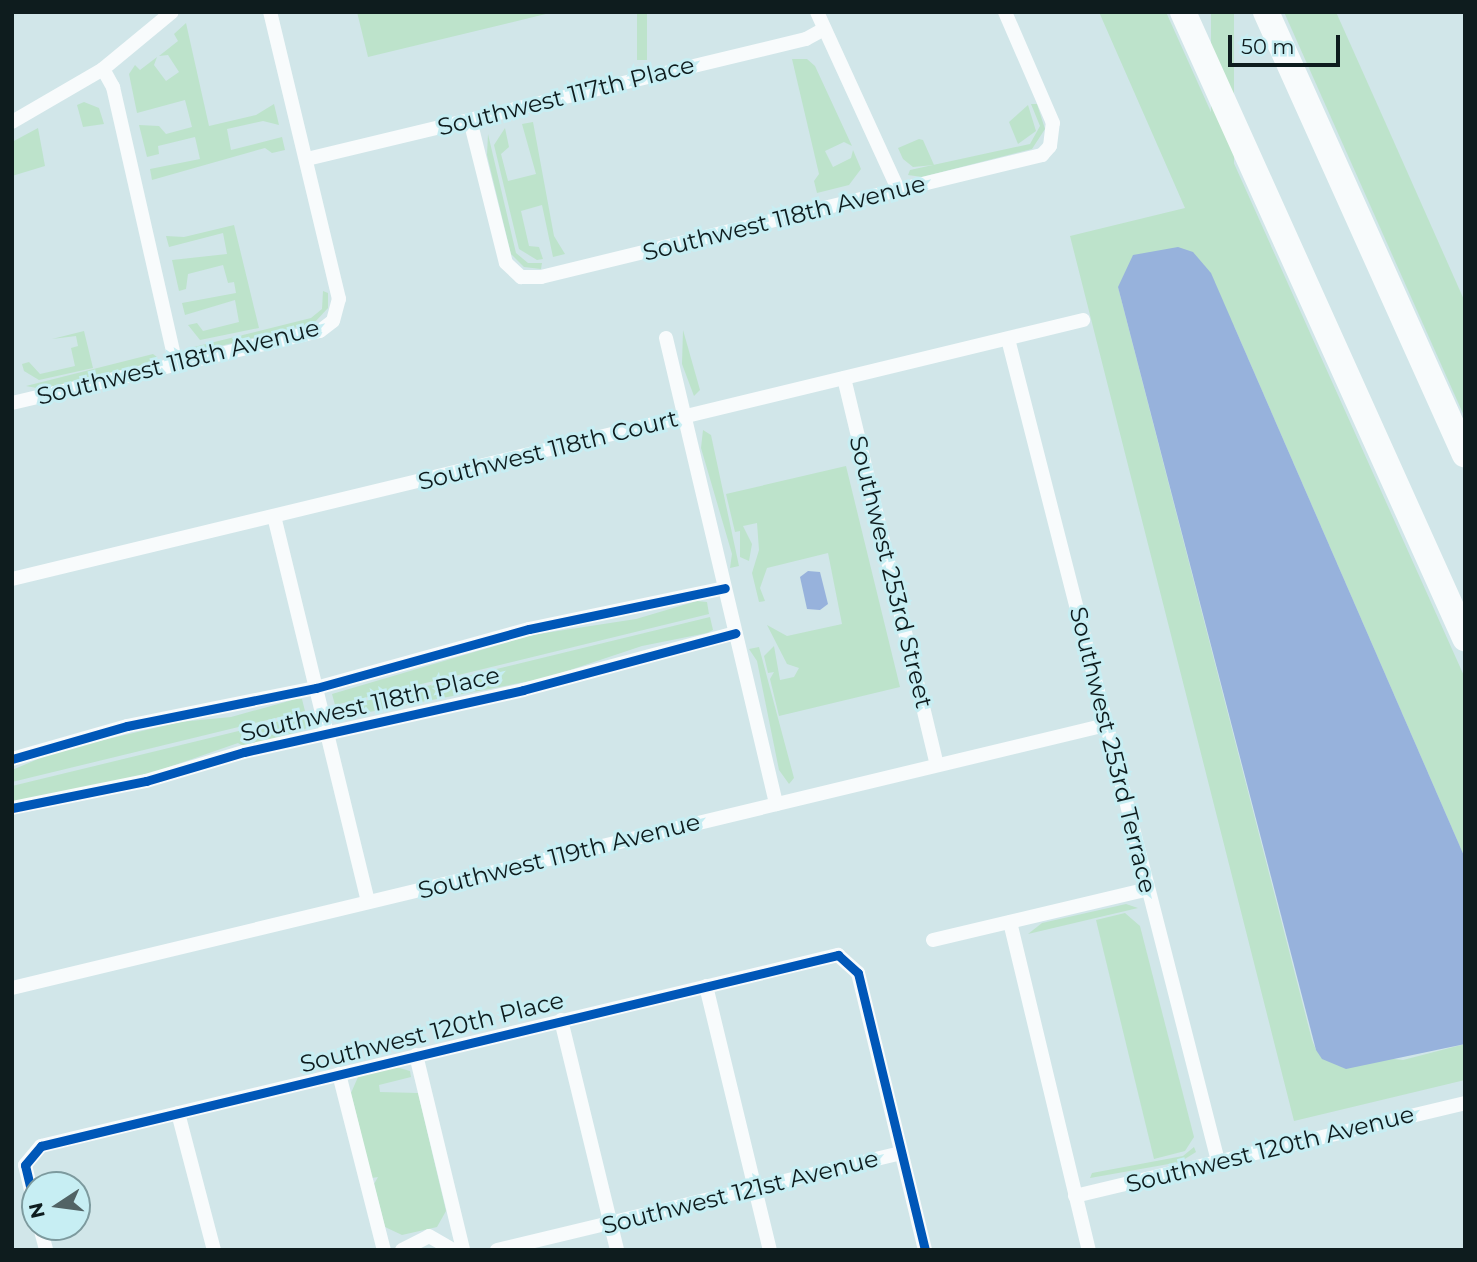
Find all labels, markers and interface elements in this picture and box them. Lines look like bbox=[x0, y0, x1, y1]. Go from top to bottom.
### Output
scale bar bbox=[1232, 21, 1344, 65]
text: 50 m bbox=[1241, 34, 1295, 59]
street label: Southwest 117th Place bbox=[435, 50, 697, 142]
street label: Southwest 118th Avenue bbox=[640, 169, 928, 267]
street label: Southwest 118th Avenue bbox=[34, 313, 322, 411]
street label: Southwest 118th Court bbox=[415, 404, 681, 496]
street label: Southwest 253rd Street bbox=[843, 433, 939, 711]
street label: Southwest 253rd Terrace bbox=[1063, 604, 1163, 896]
street label: Southwest 118th Place bbox=[238, 660, 502, 748]
street label: Southwest 119th Avenue bbox=[415, 807, 703, 905]
street label: Southwest 120th Place bbox=[297, 985, 567, 1079]
street label: Southwest 120th Avenue bbox=[1123, 1099, 1417, 1199]
street label: Southwest 121st Avenue bbox=[599, 1144, 881, 1240]
north arrow bbox=[21, 1171, 91, 1241]
text: N bbox=[24, 1200, 50, 1220]

